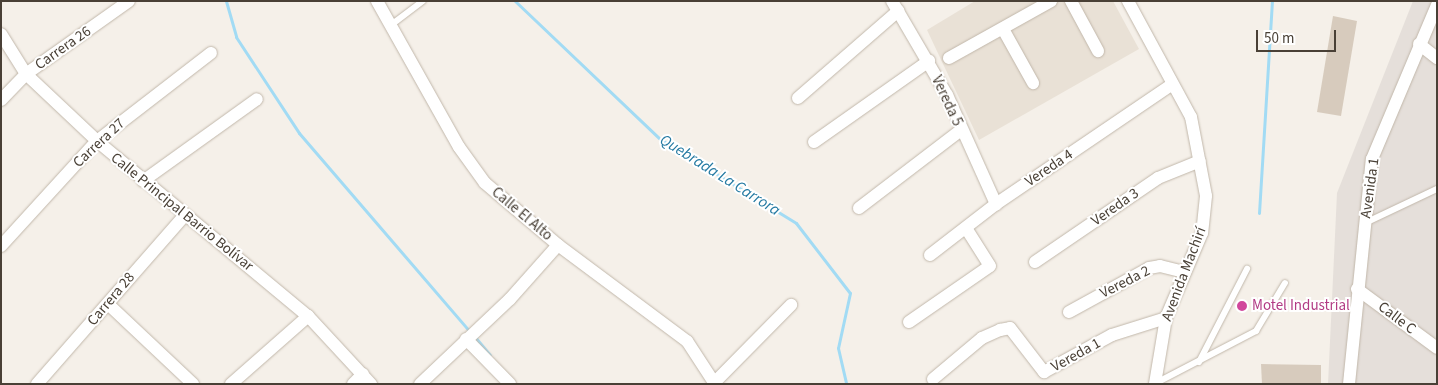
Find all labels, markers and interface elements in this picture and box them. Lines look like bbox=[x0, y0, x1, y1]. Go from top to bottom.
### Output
scale bar bbox=[1258, 20, 1338, 52]
street label: Carrera 26 bbox=[32, 22, 94, 74]
text: 50 m bbox=[1264, 28, 1294, 49]
street label: Vereda 5 bbox=[927, 73, 967, 129]
street label: Carrera 27 bbox=[69, 115, 129, 171]
water label: Quebrada La Carrora bbox=[656, 130, 784, 220]
street label: Vereda 4 bbox=[1022, 146, 1076, 190]
street label: Calle Principal Barrio Bolívar bbox=[107, 149, 257, 275]
street label: Avenida 1 bbox=[1357, 157, 1383, 219]
street label: Calle El Alto bbox=[488, 183, 556, 245]
street label: Vereda 3 bbox=[1088, 184, 1142, 230]
street label: Avenida Machirí bbox=[1158, 224, 1210, 324]
street label: Vereda 2 bbox=[1097, 262, 1153, 302]
street label: Carrera 28 bbox=[83, 269, 139, 329]
place label: Motel Industrial bbox=[1252, 297, 1350, 315]
street label: Calle C bbox=[1375, 298, 1419, 338]
marker: Motel Industrial bbox=[1236, 300, 1248, 312]
street label: Vereda 1 bbox=[1048, 334, 1104, 376]

